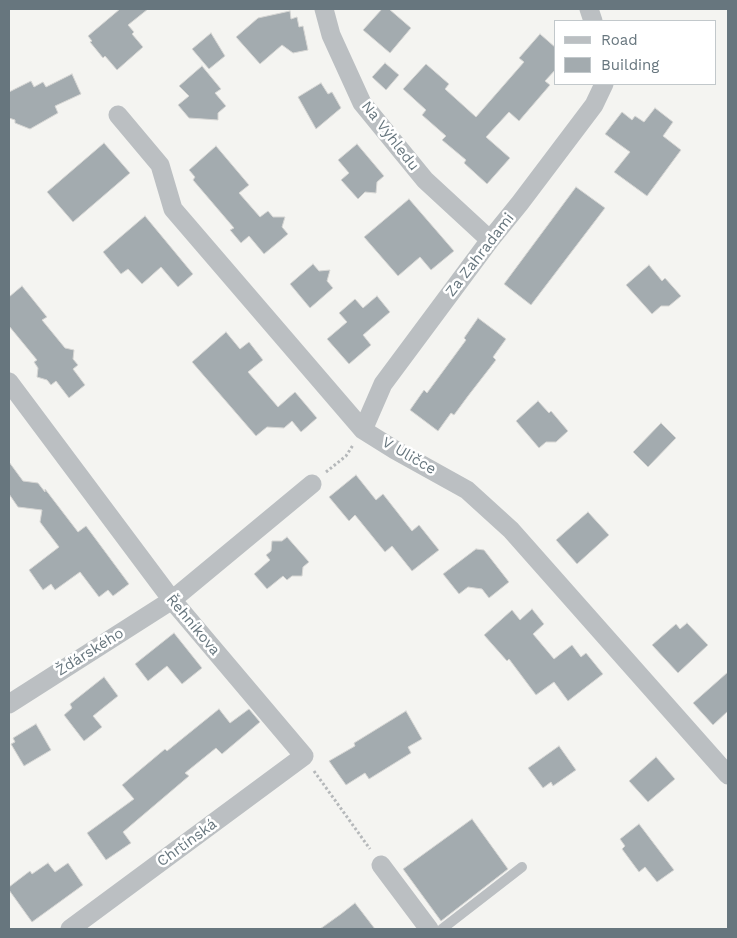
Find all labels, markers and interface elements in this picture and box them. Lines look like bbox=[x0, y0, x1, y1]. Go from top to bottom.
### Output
legend bbox=[554, 20, 717, 85]
text: Road bbox=[601, 31, 638, 49]
text: Building bbox=[601, 56, 659, 74]
street label: Na Výhledu bbox=[357, 98, 423, 174]
street label: Za Zahradami bbox=[442, 210, 518, 300]
street label: V Uličce bbox=[379, 433, 439, 479]
street label: Řehníkova bbox=[162, 591, 224, 659]
street label: Žďárského bbox=[53, 624, 127, 680]
street label: Chrtínská bbox=[154, 815, 220, 871]

